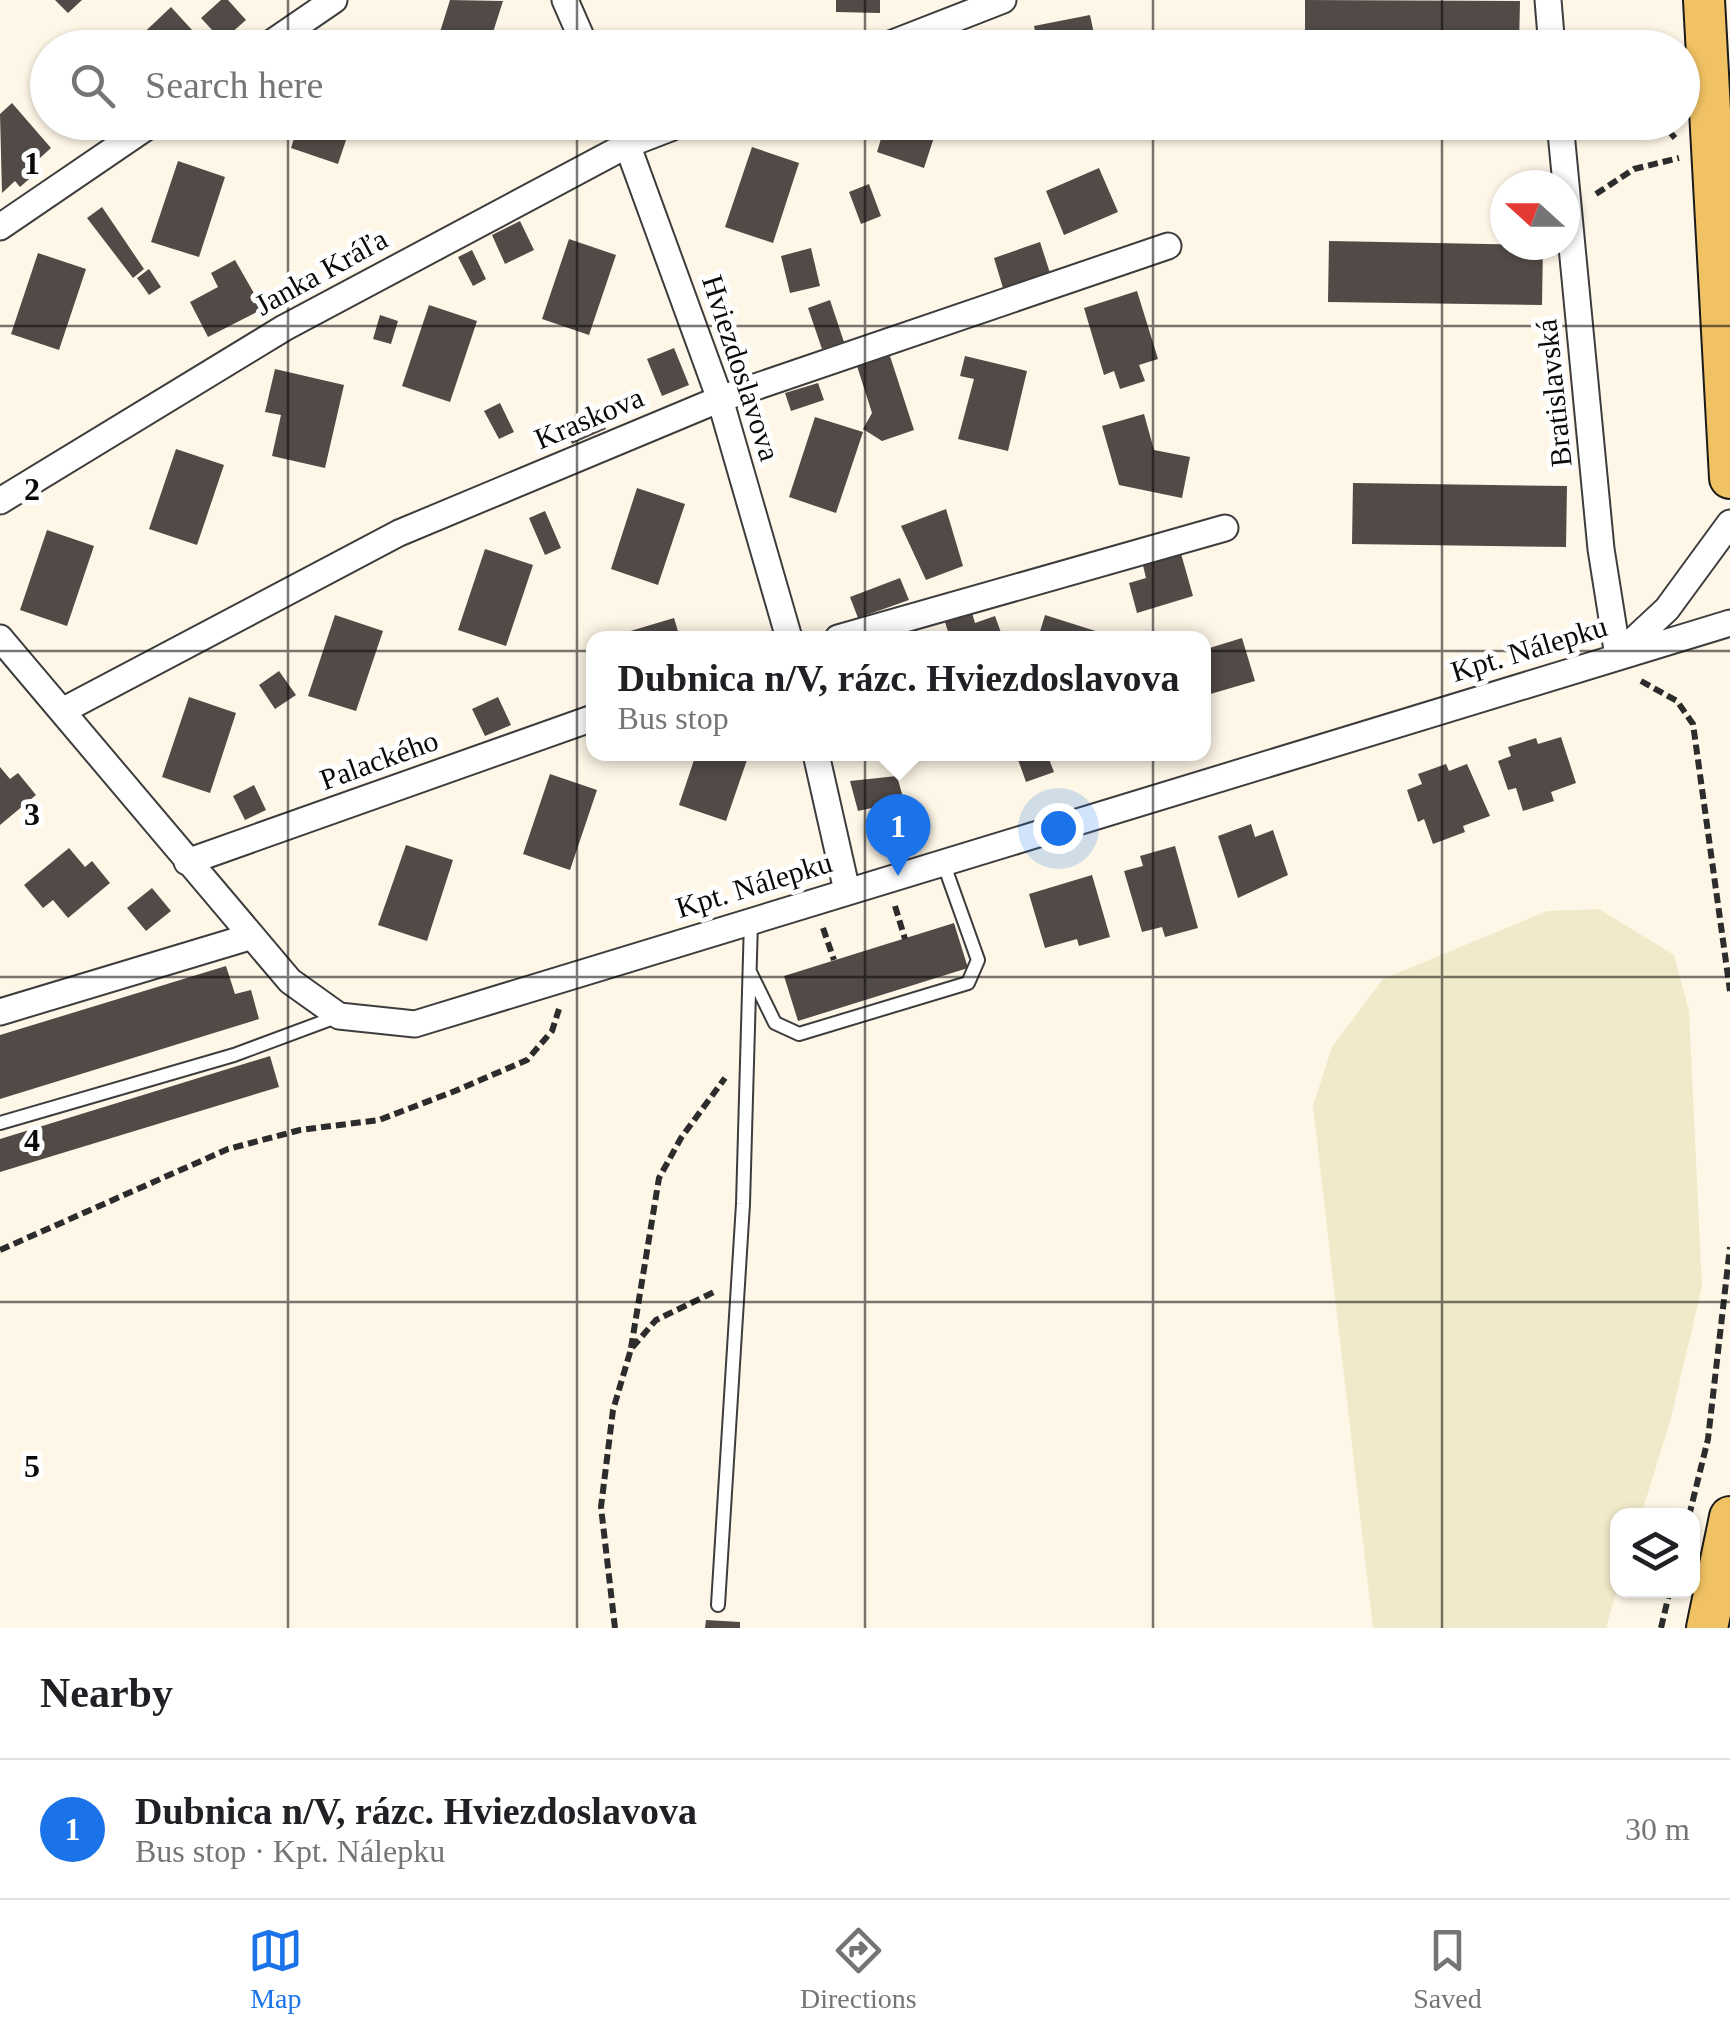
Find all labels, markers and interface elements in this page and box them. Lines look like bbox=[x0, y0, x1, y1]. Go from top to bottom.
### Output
search box bbox=[30, 30, 1700, 140]
icon: search bbox=[65, 58, 120, 113]
text: Search here bbox=[145, 64, 323, 106]
text: 1 bbox=[24, 145, 40, 181]
north arrow bbox=[1490, 170, 1580, 260]
street label: Janka Kráľa bbox=[249, 222, 393, 321]
street label: Hviezdoslavova bbox=[696, 271, 787, 465]
street label: Bratislavská bbox=[1529, 318, 1578, 469]
street label: Kraskova bbox=[529, 380, 648, 455]
text: 2 bbox=[24, 471, 40, 507]
street label: Kpt. Nálepku bbox=[1447, 609, 1611, 688]
popup bbox=[586, 631, 1211, 761]
text: Dubnica n/V, rázc. Hviezdoslavova bbox=[618, 657, 1179, 699]
text: Bus stop bbox=[618, 700, 729, 736]
street label: Palackého bbox=[315, 723, 442, 796]
pin: 1 bbox=[866, 794, 930, 876]
text: 3 bbox=[24, 796, 40, 832]
your location bbox=[1033, 803, 1084, 854]
street label: Kpt. Nálepku bbox=[672, 845, 836, 924]
text: 4 bbox=[24, 1122, 40, 1158]
text: 5 bbox=[24, 1448, 40, 1484]
map controls bbox=[1610, 1508, 1700, 1598]
button: layers bbox=[1610, 1508, 1700, 1598]
text: Nearby bbox=[40, 1670, 173, 1716]
text: Dubnica n/V, rázc. Hviezdoslavova bbox=[135, 1790, 697, 1832]
text: 1 bbox=[65, 1811, 81, 1847]
text: 30 m bbox=[1625, 1811, 1690, 1847]
text: Bus stop · Kpt. Nálepku bbox=[135, 1833, 445, 1869]
tab: Map bbox=[248, 1923, 303, 2015]
tab: Directions bbox=[800, 1923, 917, 2015]
tab: Saved bbox=[1413, 1923, 1482, 2015]

